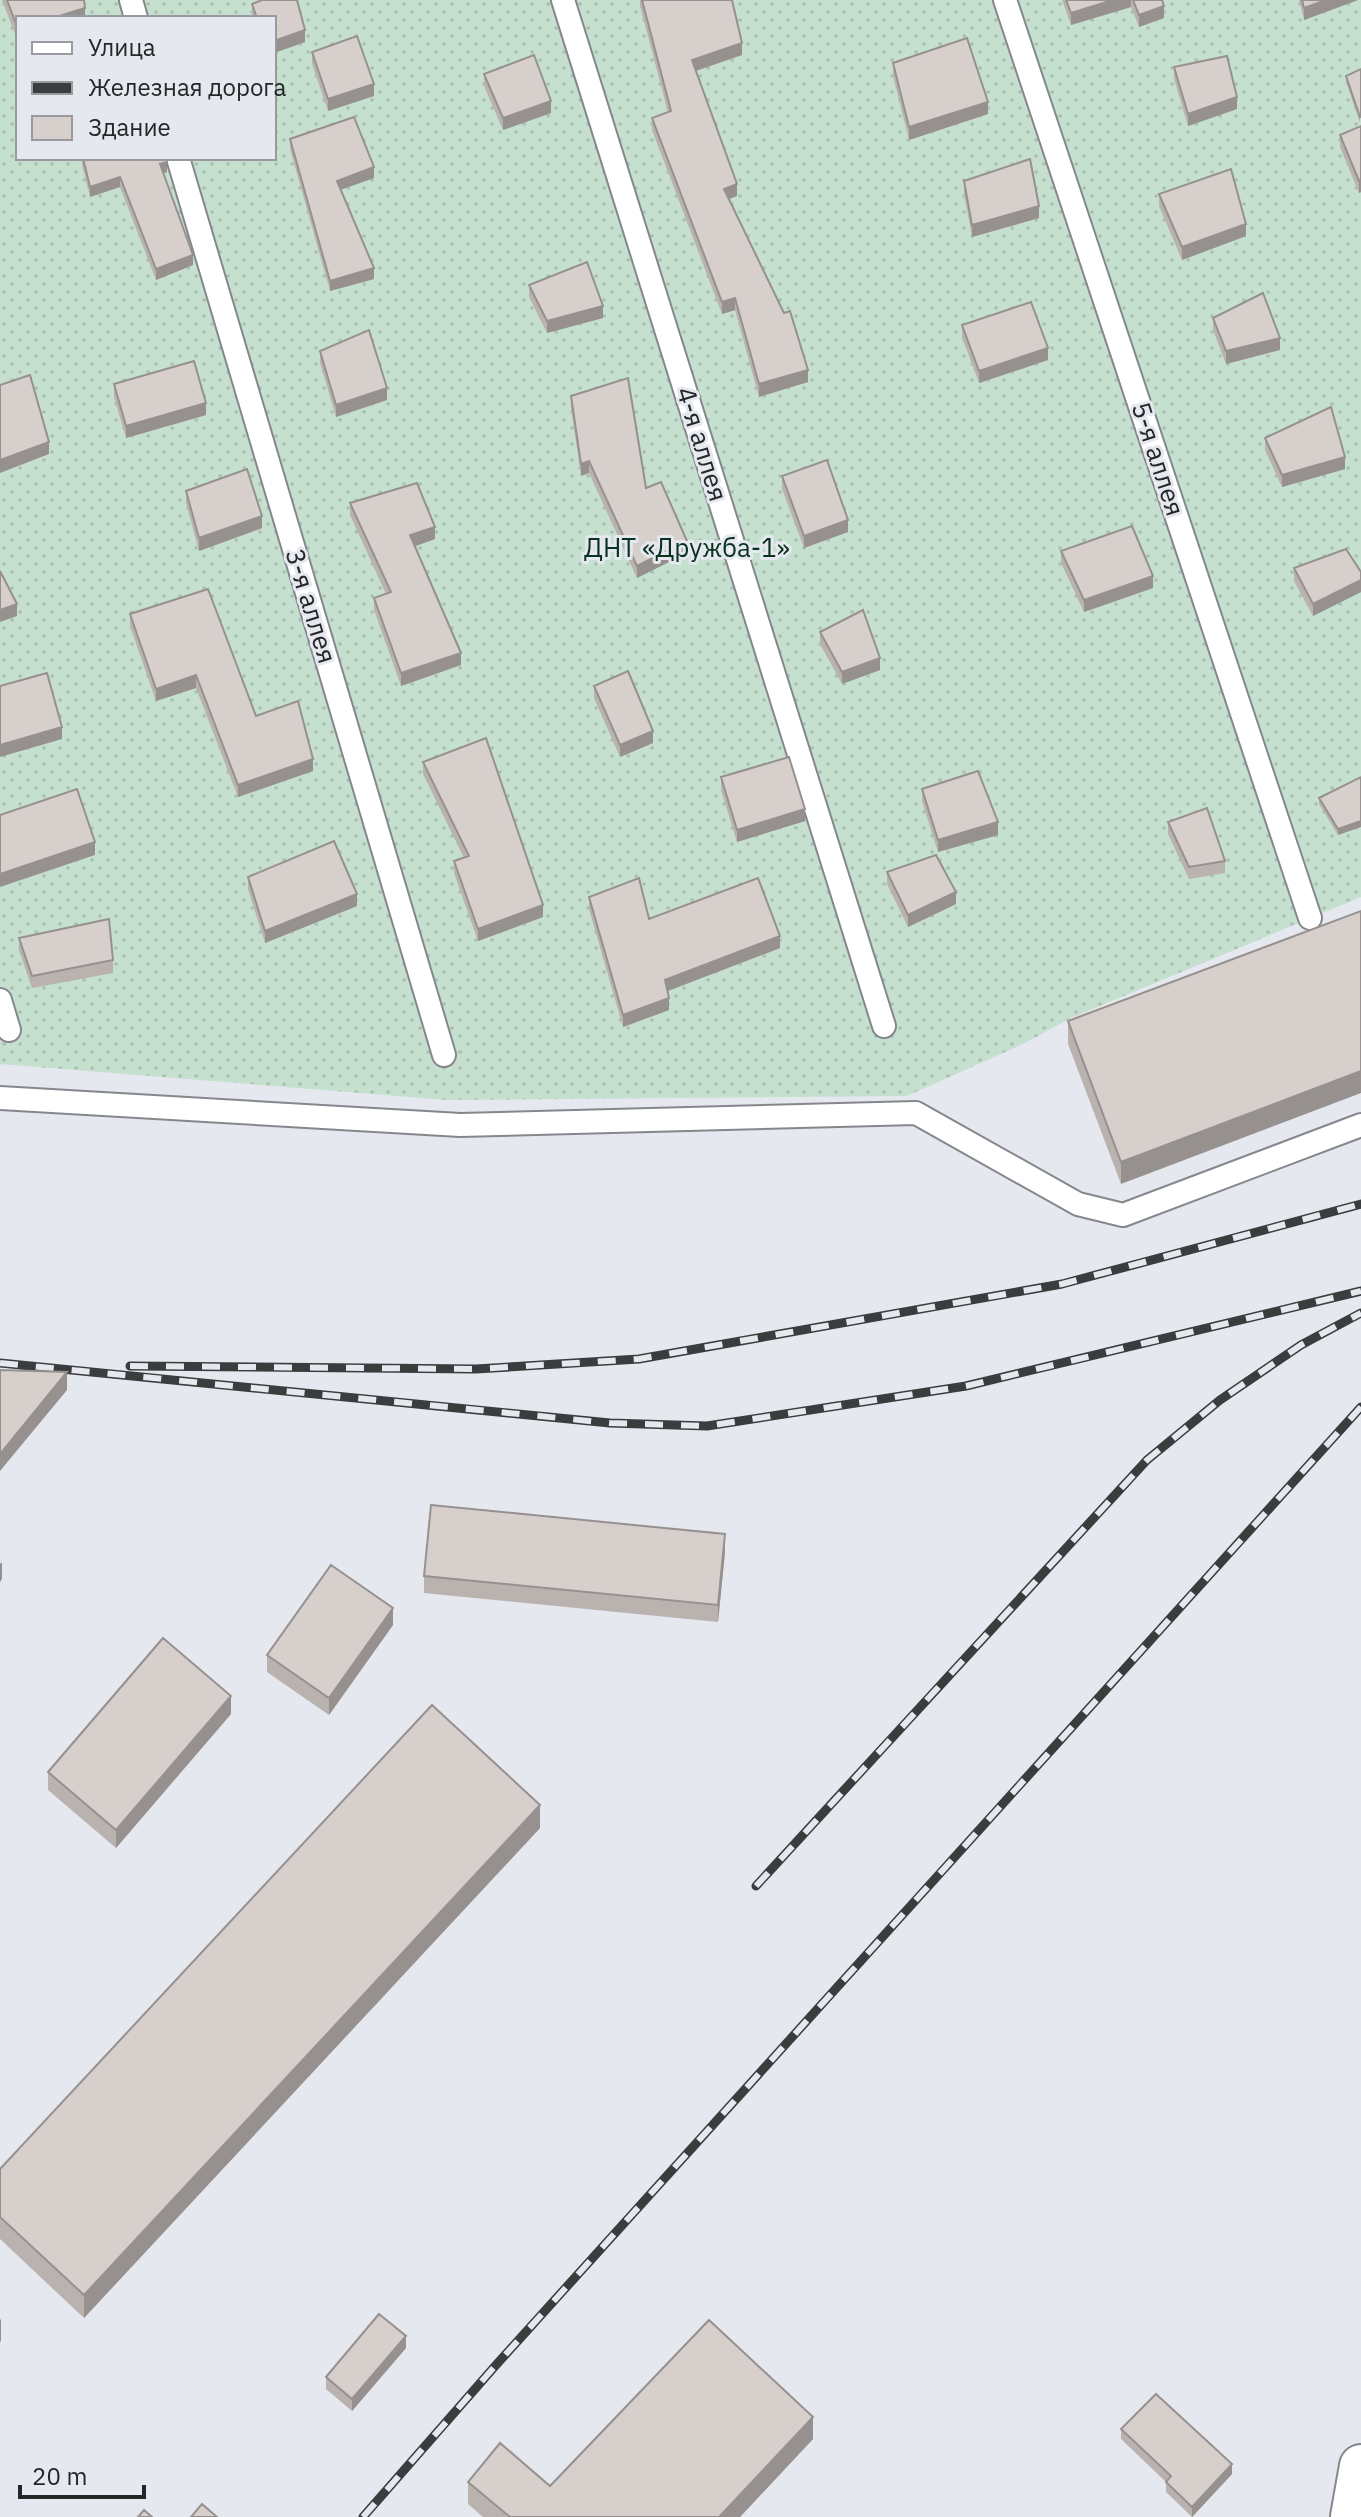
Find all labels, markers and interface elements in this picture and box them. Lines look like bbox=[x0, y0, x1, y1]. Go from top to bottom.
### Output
legend bbox=[16, 16, 276, 160]
text: Улица bbox=[88, 31, 156, 63]
text: Железная дорога bbox=[88, 71, 286, 103]
text: Здание bbox=[88, 111, 171, 143]
street label: 4-я аллея bbox=[669, 382, 736, 505]
street label: 5-я аллея bbox=[1125, 397, 1193, 520]
park label: ДНТ «Дружба-1» bbox=[584, 530, 790, 564]
street label: 3-я аллея bbox=[278, 544, 345, 667]
scale bar bbox=[20, 2449, 144, 2499]
text: 20 m bbox=[32, 2460, 87, 2492]

